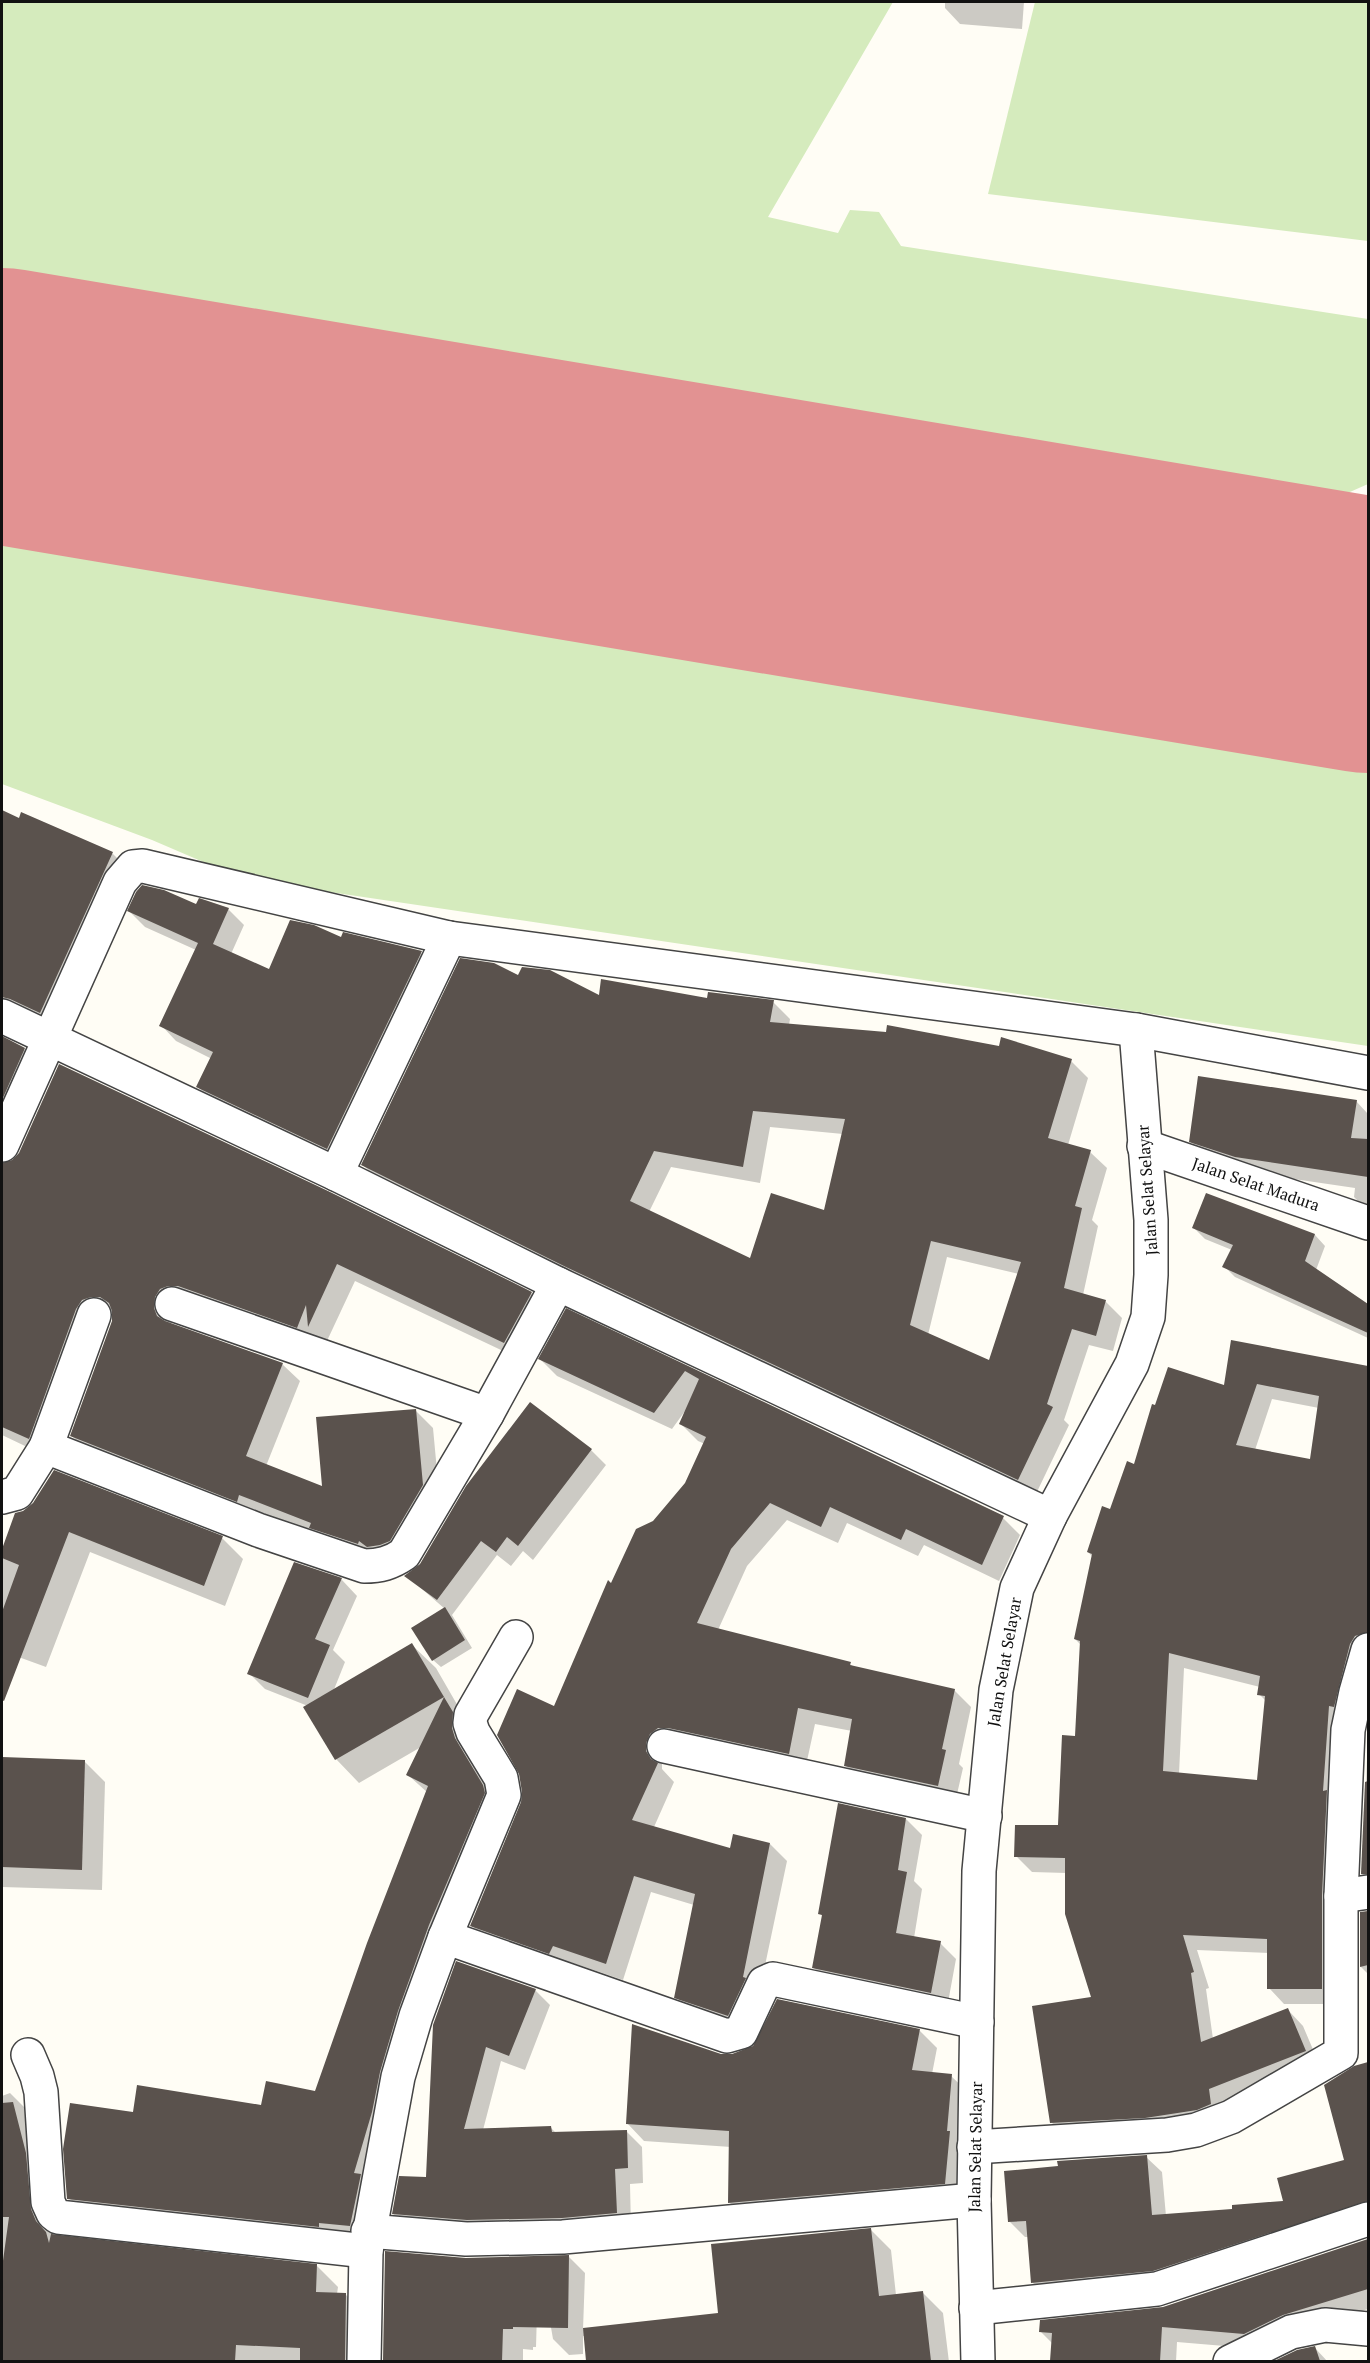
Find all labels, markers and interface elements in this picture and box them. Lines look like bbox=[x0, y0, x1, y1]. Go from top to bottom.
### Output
street label: Jalan Selat Selayar bbox=[1131, 1123, 1163, 1256]
street label: Jalan Selat Madura bbox=[1189, 1152, 1323, 1216]
street label: Jalan Selat Selayar bbox=[982, 1595, 1026, 1728]
street label: Jalan Selat Selayar bbox=[963, 2080, 987, 2213]

